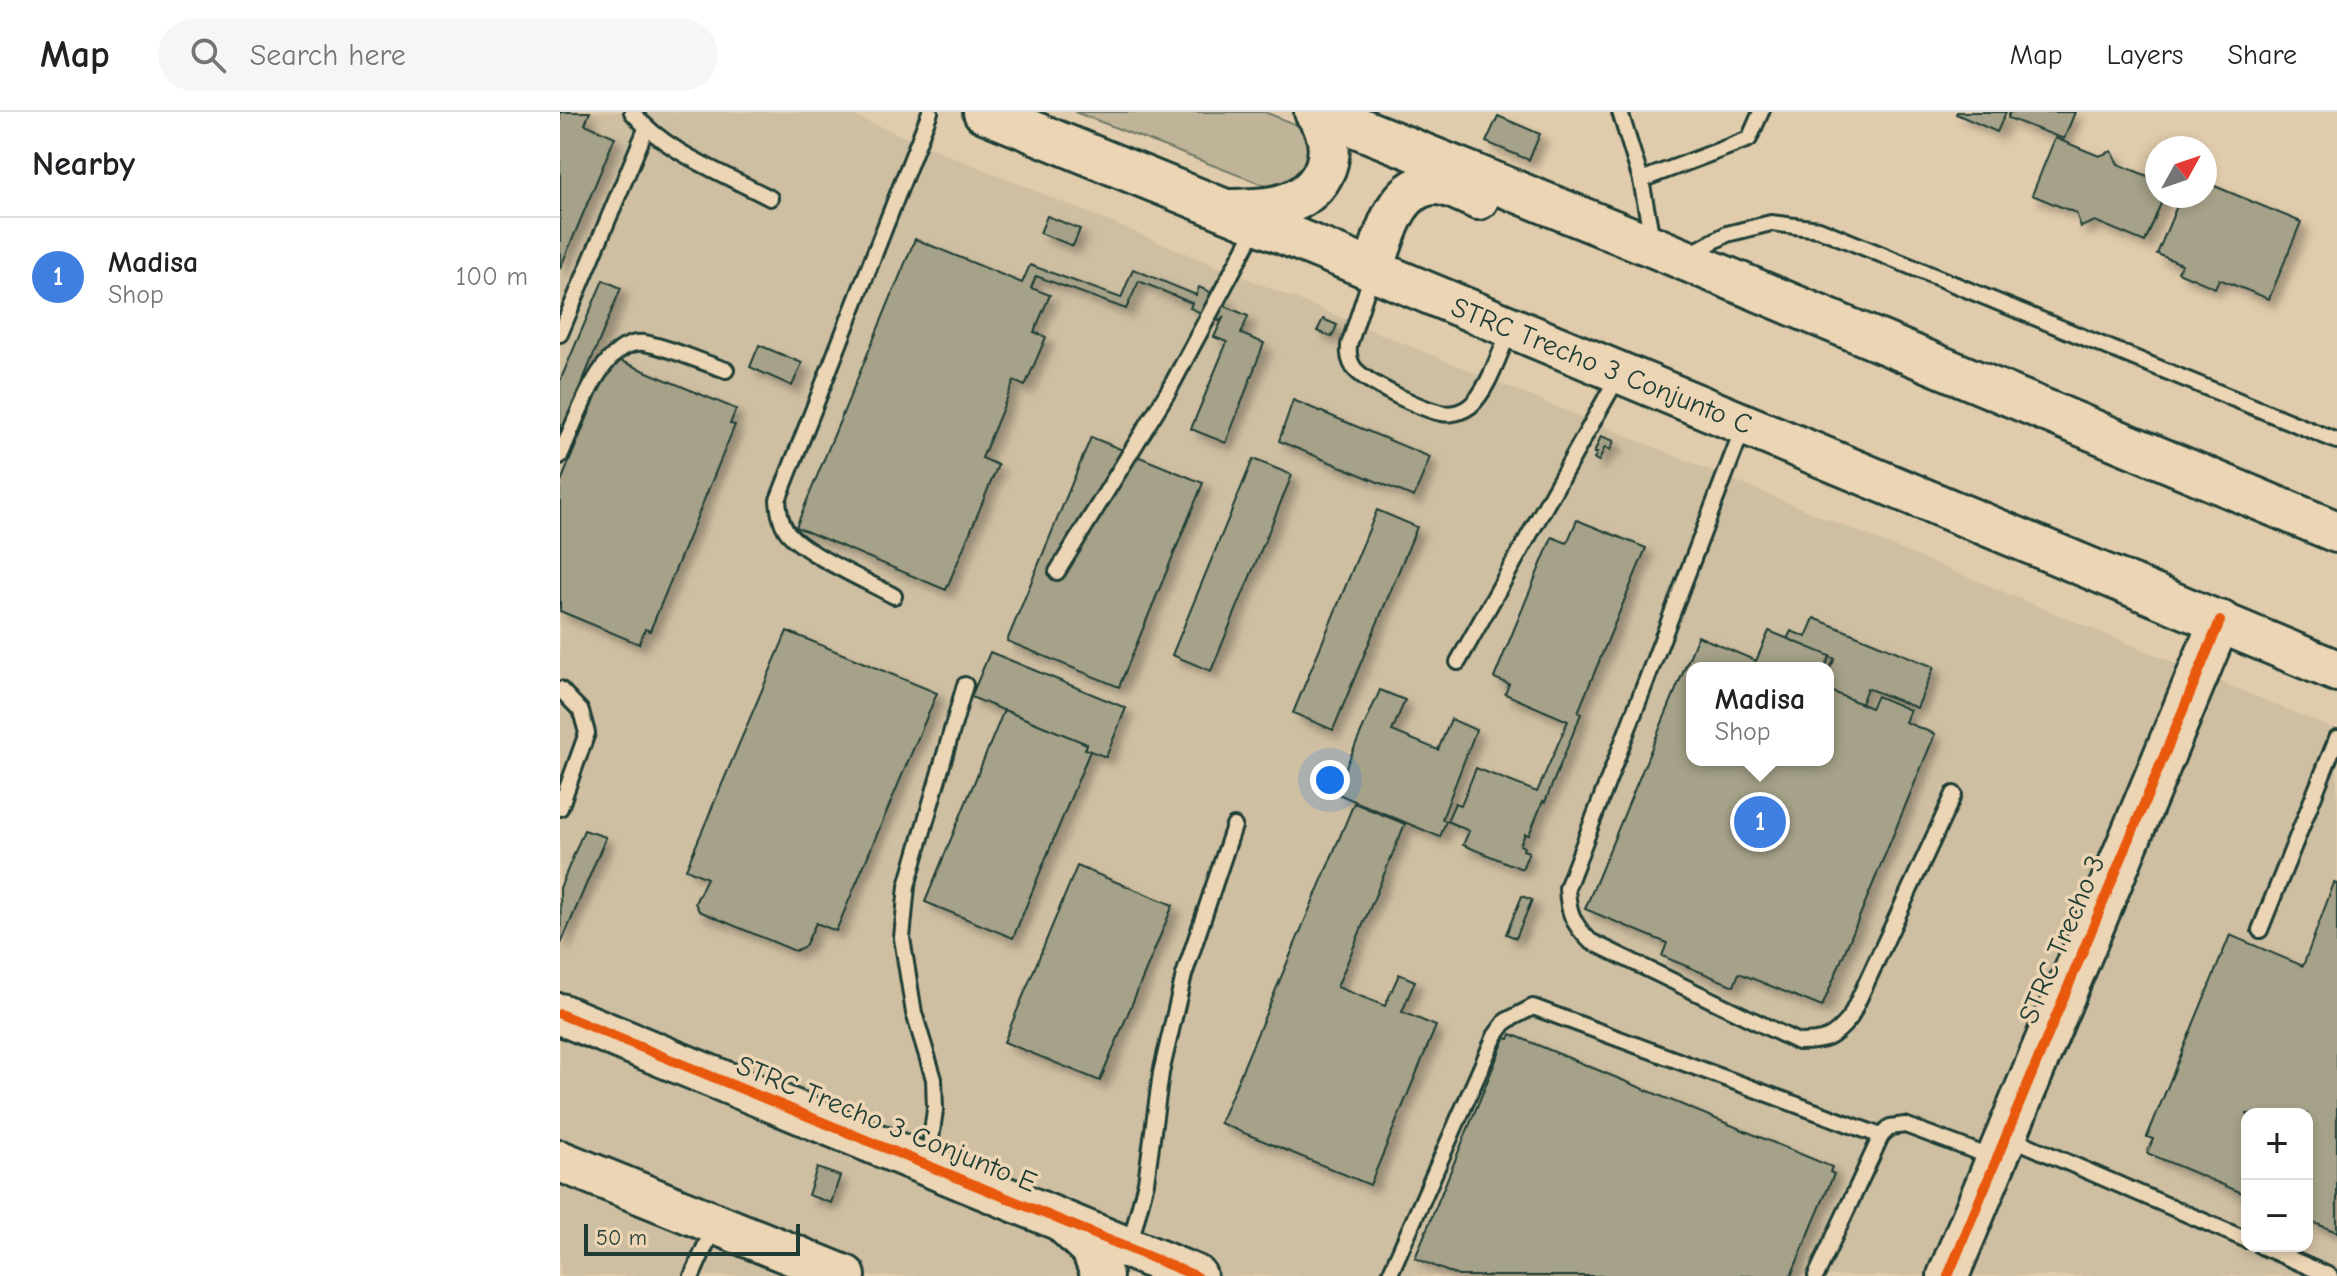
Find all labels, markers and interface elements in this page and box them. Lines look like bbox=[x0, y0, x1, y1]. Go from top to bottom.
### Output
search box bbox=[158, 19, 718, 91]
text: Map bbox=[40, 33, 110, 77]
icon: search bbox=[186, 33, 230, 77]
text: Search here bbox=[250, 38, 406, 73]
text: Map bbox=[2010, 39, 2063, 71]
text: Layers bbox=[2107, 39, 2183, 71]
text: Share bbox=[2227, 39, 2297, 71]
north arrow bbox=[2145, 136, 2217, 208]
text: Nearby bbox=[32, 144, 135, 184]
text: Madisa bbox=[108, 245, 198, 280]
text: 1 bbox=[53, 262, 63, 292]
text: 100 m bbox=[456, 262, 528, 292]
text: Shop bbox=[108, 280, 164, 310]
street label: STRC Trecho 3 Conjunto C bbox=[1447, 291, 1757, 441]
popup bbox=[1686, 662, 1834, 766]
text: Madisa bbox=[1715, 682, 1805, 717]
text: Shop bbox=[1715, 717, 1771, 747]
your location bbox=[1310, 760, 1350, 800]
pin: 1 bbox=[1734, 792, 1786, 852]
street label: STRC Trecho 3 bbox=[2012, 851, 2112, 1028]
street label: STRC Trecho 3 Conjunto E bbox=[732, 1049, 1041, 1199]
map controls bbox=[2241, 1108, 2313, 1252]
button: + bbox=[2241, 1108, 2313, 1180]
button: − bbox=[2241, 1180, 2313, 1252]
scale bar bbox=[584, 1220, 800, 1256]
text: 50 m bbox=[596, 1225, 647, 1251]

